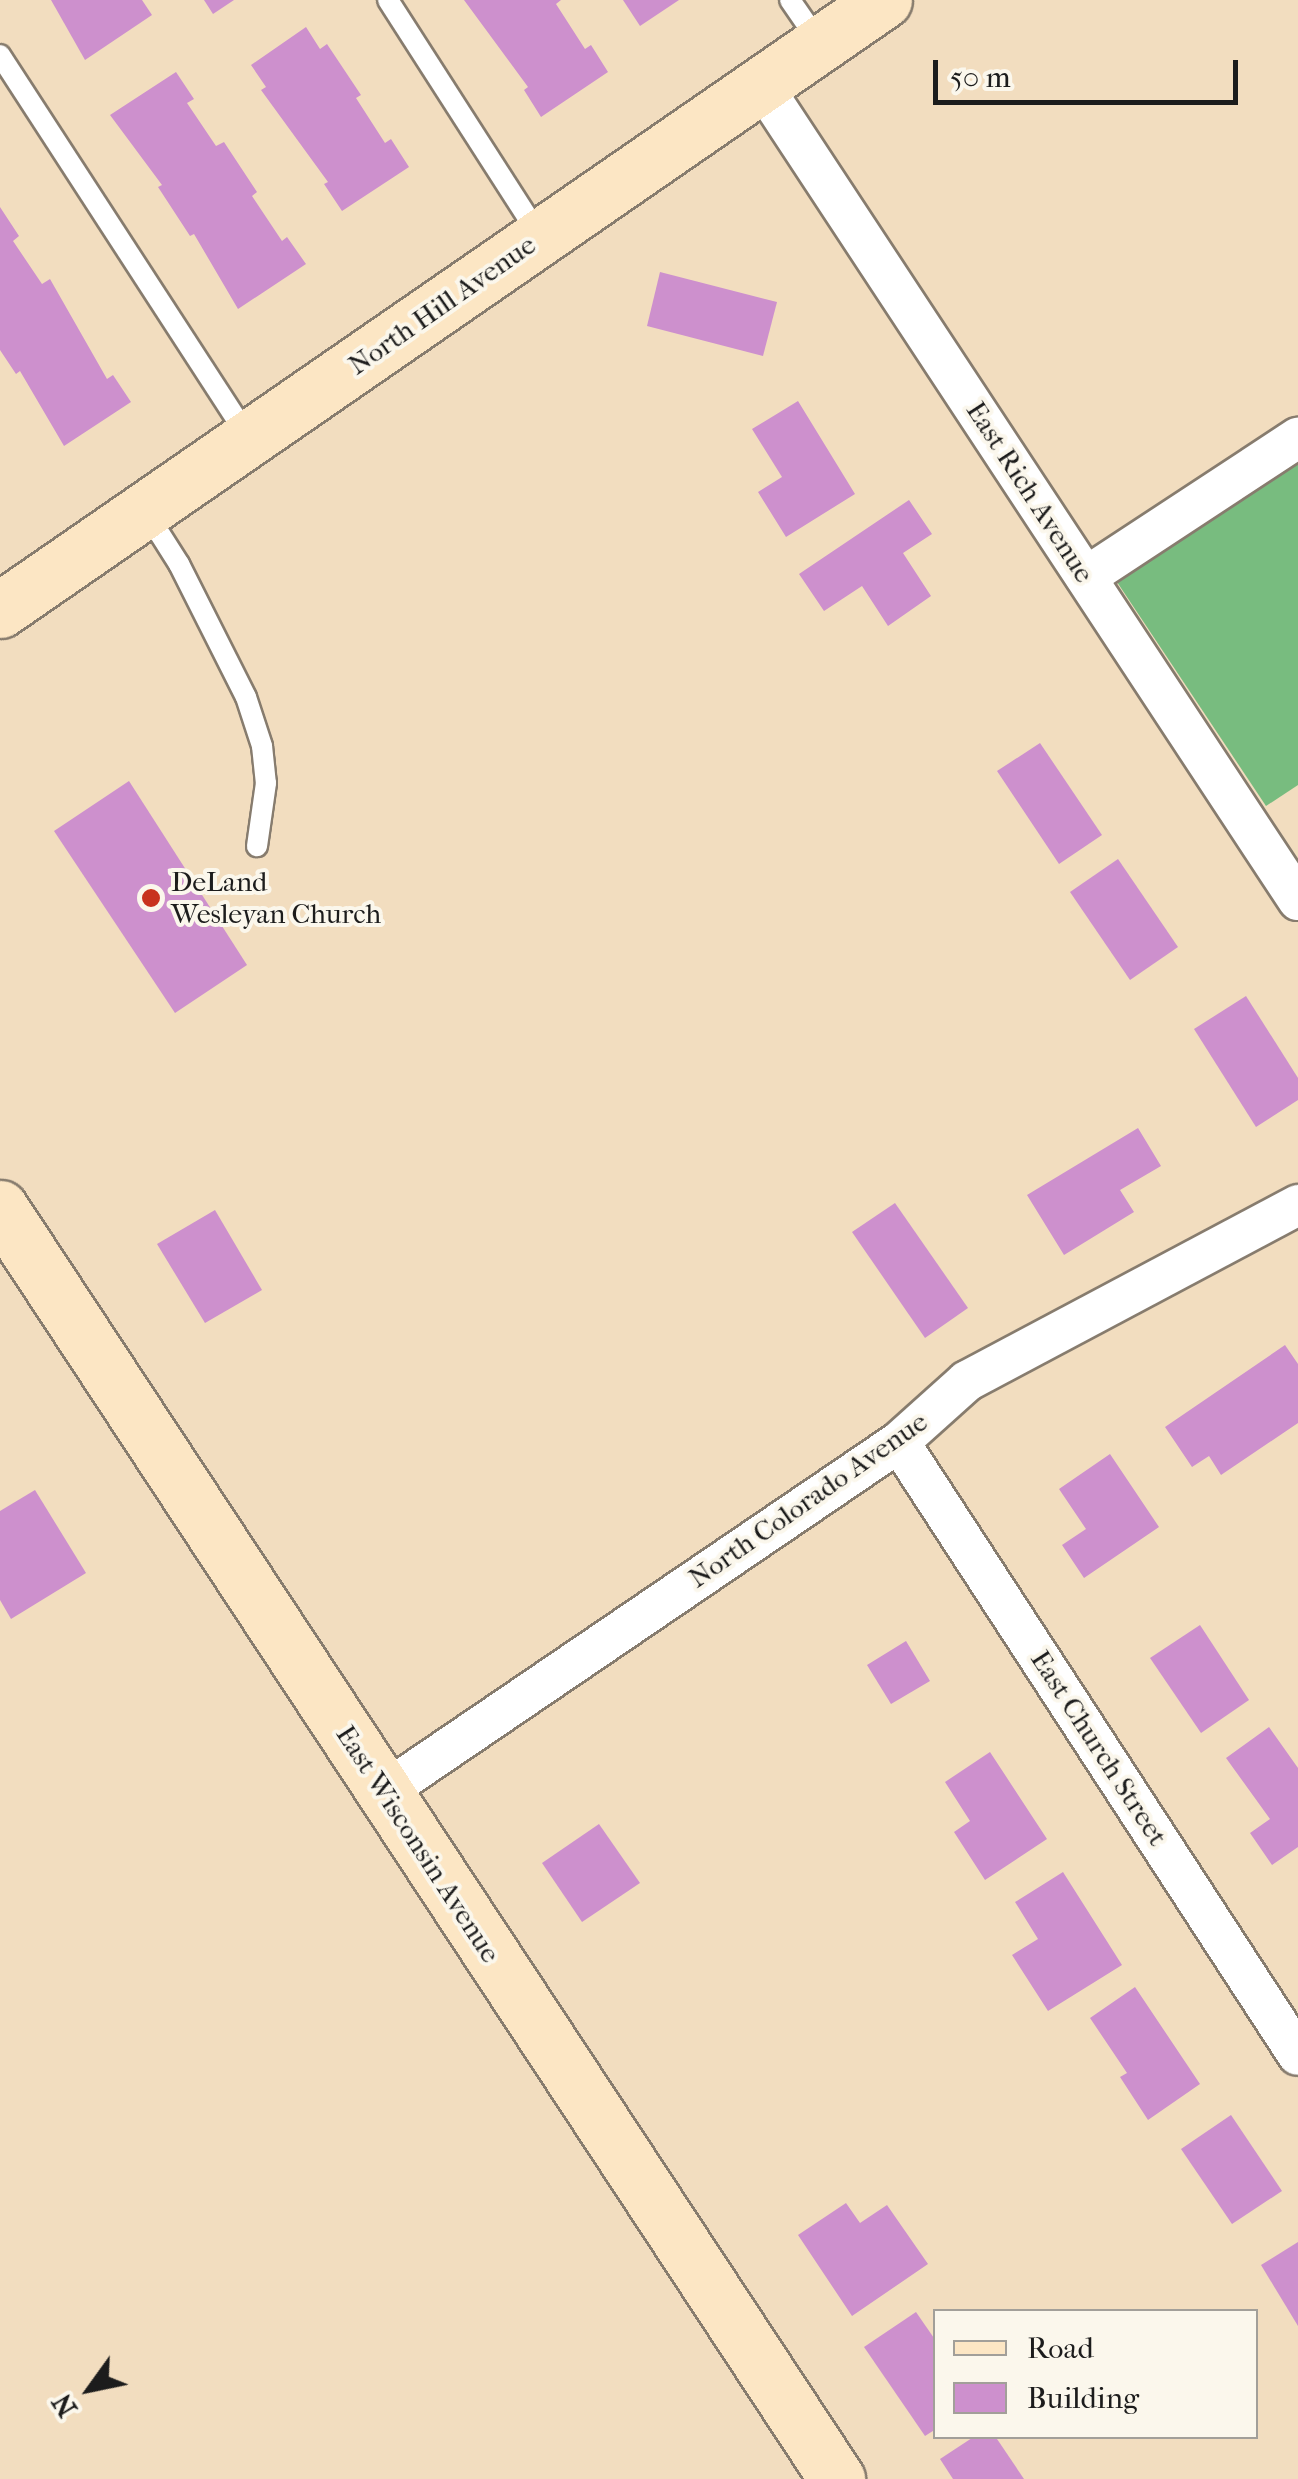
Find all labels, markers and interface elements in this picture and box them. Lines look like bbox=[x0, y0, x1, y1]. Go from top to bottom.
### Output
scale bar bbox=[938, 40, 1243, 102]
text: 50 m bbox=[950, 60, 1011, 95]
street label: North Hill Avenue bbox=[342, 228, 542, 382]
street label: East Rich Avenue bbox=[959, 395, 1101, 589]
place label: DeLand Wesleyan Church bbox=[171, 865, 381, 931]
marker: DeLand Wesleyan Church bbox=[140, 887, 162, 909]
street label: North Colorado Avenue bbox=[682, 1405, 934, 1595]
street label: East Church Street bbox=[1023, 1644, 1175, 1852]
street label: East Wisconsin Avenue bbox=[329, 1719, 507, 1969]
legend bbox=[933, 2309, 1258, 2439]
text: Road bbox=[1027, 2331, 1094, 2366]
north arrow bbox=[40, 2339, 140, 2439]
text: Building bbox=[1027, 2381, 1139, 2416]
text: N bbox=[45, 2388, 84, 2424]

